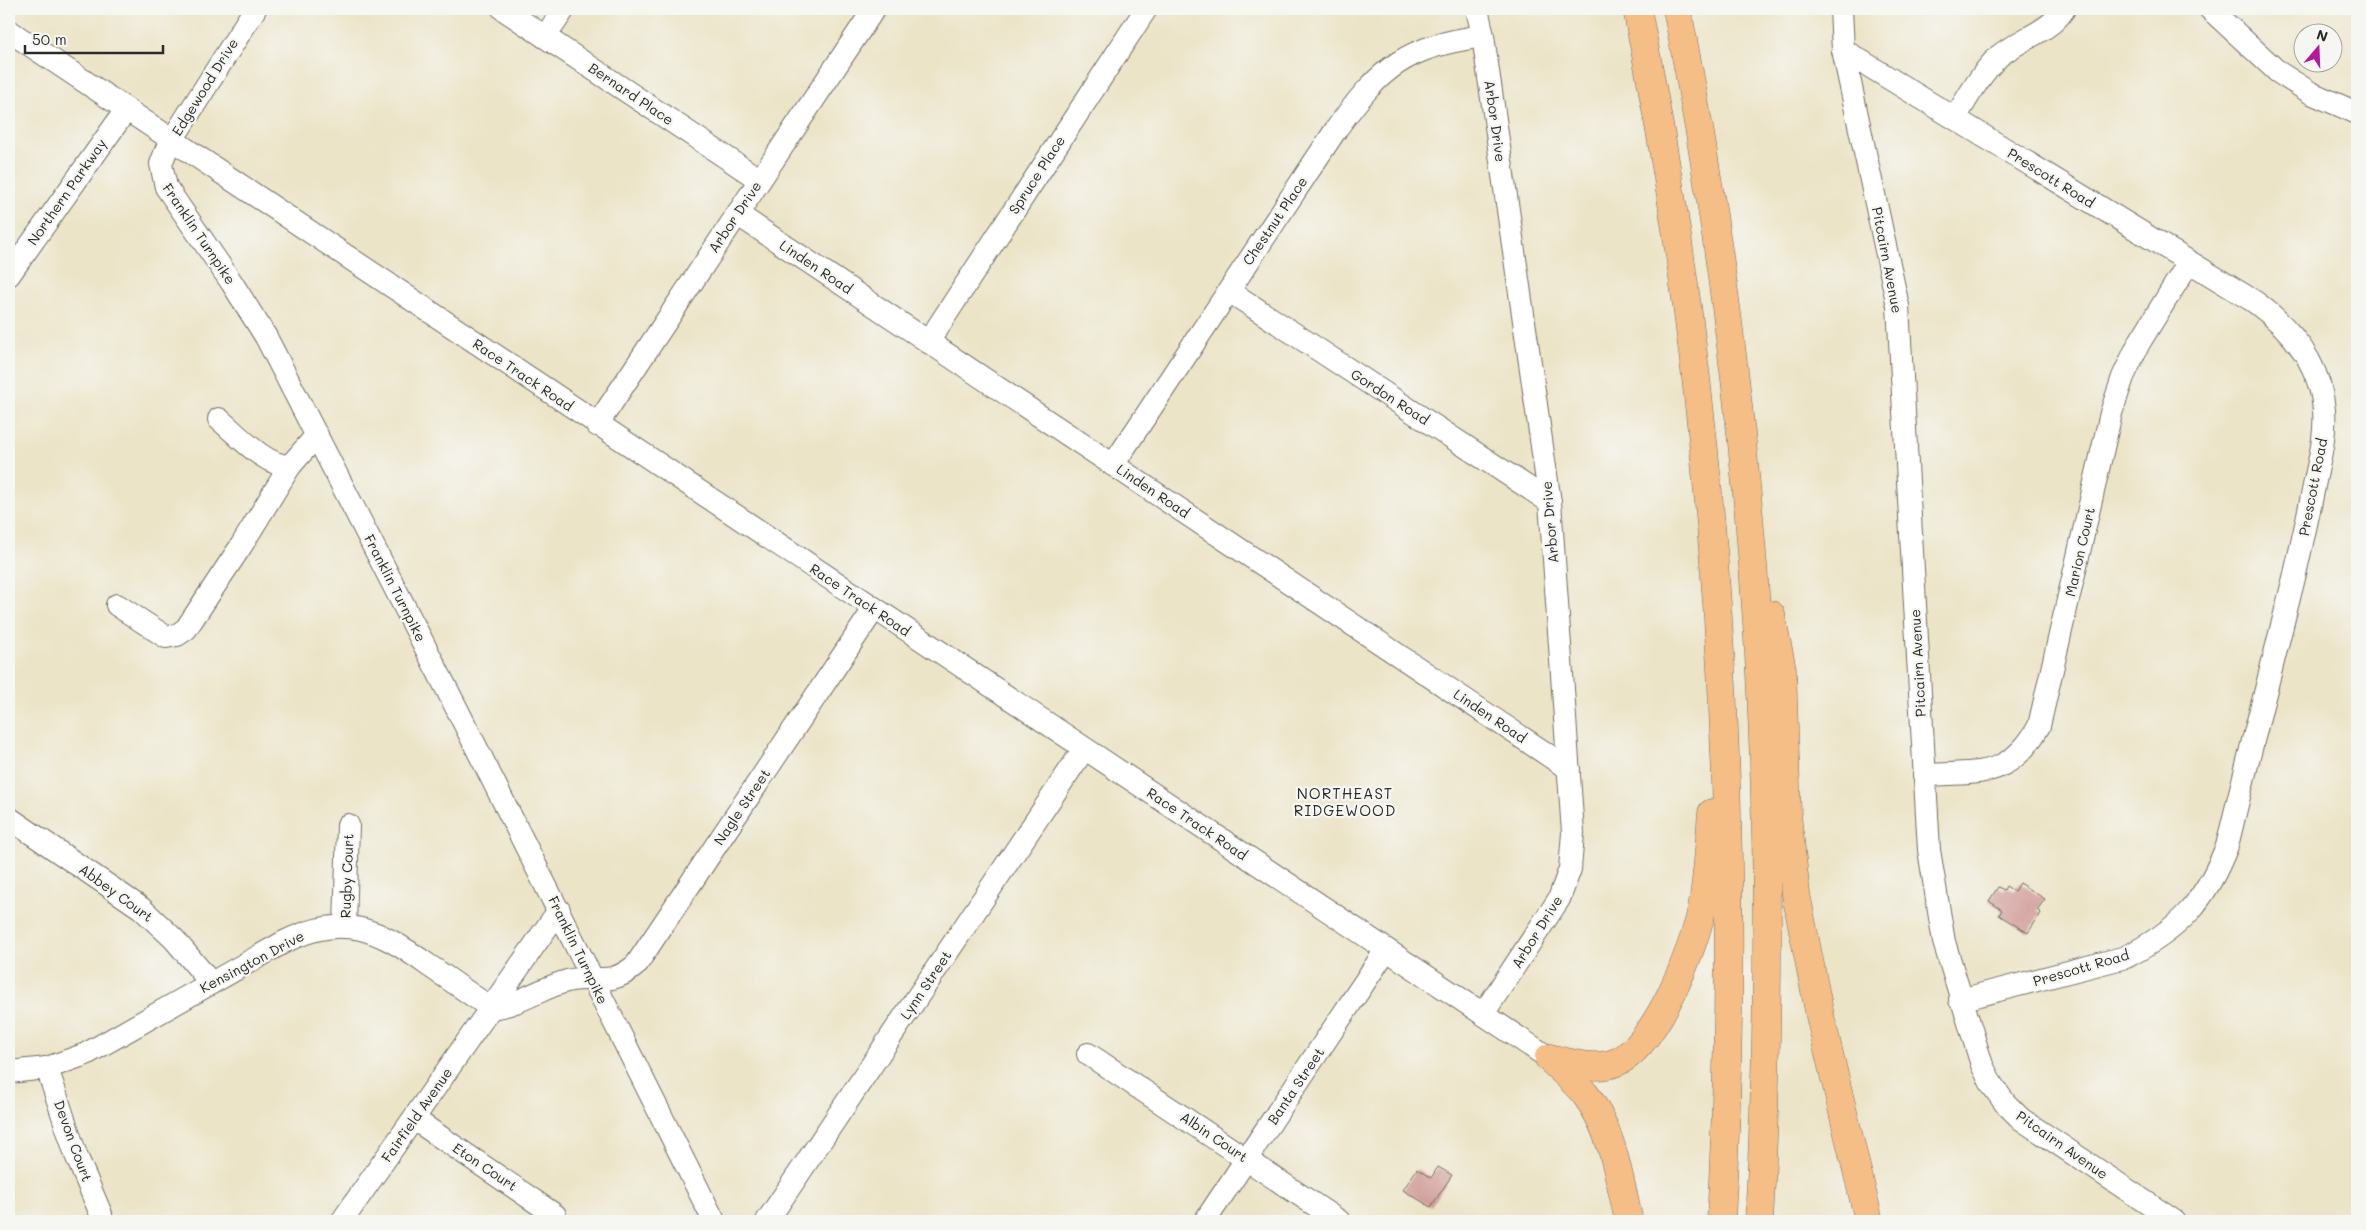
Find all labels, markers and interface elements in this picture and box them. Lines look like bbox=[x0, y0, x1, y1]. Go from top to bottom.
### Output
scale bar bbox=[25, 22, 162, 54]
north arrow bbox=[2294, 22, 2344, 72]
text: N bbox=[2314, 25, 2331, 46]
text: 50 m bbox=[32, 29, 67, 49]
street label: Edgewood Drive bbox=[167, 34, 242, 139]
street label: Bernard Place bbox=[585, 58, 678, 129]
street label: Arbor Drive bbox=[1480, 79, 1511, 163]
street label: Spruce Place bbox=[1004, 132, 1069, 218]
street label: Northern Parkway bbox=[23, 135, 111, 249]
street label: Prescott Road bbox=[2004, 143, 2098, 212]
street label: Chestnut Place bbox=[1238, 173, 1311, 269]
street label: Arbor Drive bbox=[704, 177, 766, 256]
street label: Franklin Turnpike bbox=[159, 179, 240, 288]
street label: Pitcairn Avenue bbox=[1868, 205, 1907, 315]
street label: Linden Road bbox=[776, 235, 857, 298]
street label: Race Track Road bbox=[469, 334, 577, 415]
street label: Gordon Road bbox=[1347, 364, 1433, 429]
street label: Prescott Road bbox=[2294, 436, 2331, 537]
street label: Linden Road bbox=[1113, 459, 1194, 522]
street label: Arbor Drive bbox=[1536, 480, 1563, 564]
street label: Marion Court bbox=[2060, 505, 2099, 598]
street label: Franklin Turnpike bbox=[360, 531, 431, 645]
street label: Race Track Road bbox=[806, 559, 914, 640]
street label: Pitcairn Avenue bbox=[1905, 609, 1930, 717]
street label: Linden Road bbox=[1450, 684, 1531, 747]
street label: Nagle Street bbox=[709, 765, 774, 849]
street label: Race Track Road bbox=[1143, 783, 1251, 864]
district label: NORTHEAST RIDGEWOOD bbox=[1294, 783, 1396, 820]
street label: Rugby Court bbox=[336, 833, 357, 919]
street label: Abbey Court bbox=[75, 859, 157, 926]
street label: Arbor Drive bbox=[1507, 892, 1566, 972]
street label: Franklin Turnpike bbox=[544, 893, 613, 1007]
street label: Kensington Drive bbox=[196, 926, 307, 997]
street label: Prescott Road bbox=[2031, 945, 2131, 990]
street label: Lynn Street bbox=[896, 947, 956, 1023]
street label: Banta Street bbox=[1263, 1043, 1328, 1128]
street label: Fairfield Avenue bbox=[377, 1064, 456, 1166]
street label: Devon Court bbox=[50, 1097, 97, 1184]
street label: Pitcairn Avenue bbox=[2013, 1106, 2112, 1183]
street label: Albin Court bbox=[1177, 1107, 1252, 1166]
street label: Eton Court bbox=[449, 1138, 521, 1195]

